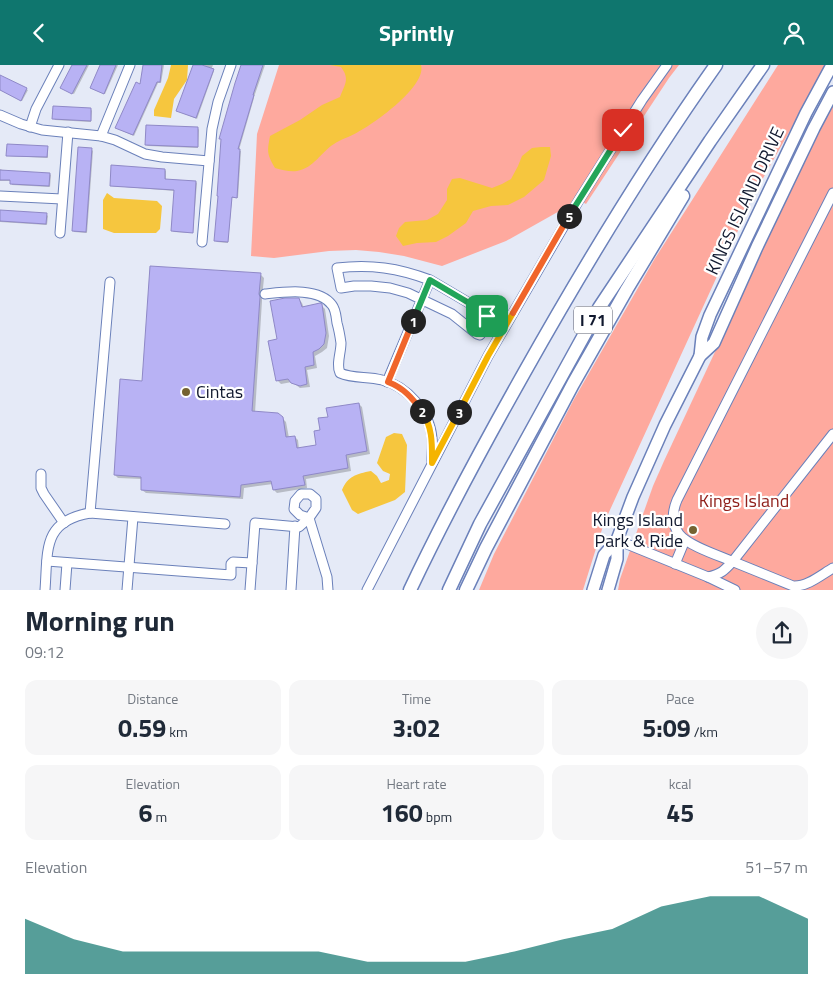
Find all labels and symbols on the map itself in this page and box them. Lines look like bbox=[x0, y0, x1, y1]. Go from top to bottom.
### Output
pin bbox=[602, 109, 644, 151]
street label: KINGS ISLAND DRIVE bbox=[698, 122, 791, 279]
pin: 5 bbox=[556, 203, 582, 229]
pin bbox=[466, 295, 508, 337]
road number: I 71 bbox=[574, 307, 612, 333]
pin: 1 bbox=[400, 309, 426, 333]
place label: Cintas bbox=[196, 378, 243, 405]
marker: Cintas bbox=[180, 386, 192, 398]
pin: 2 bbox=[410, 399, 434, 423]
pin: 3 bbox=[446, 399, 472, 425]
park label: Kings Island bbox=[699, 487, 789, 514]
place label: Kings Island Park & Ride bbox=[592, 506, 683, 554]
marker: Kings Island Park & Ride bbox=[687, 524, 699, 536]

